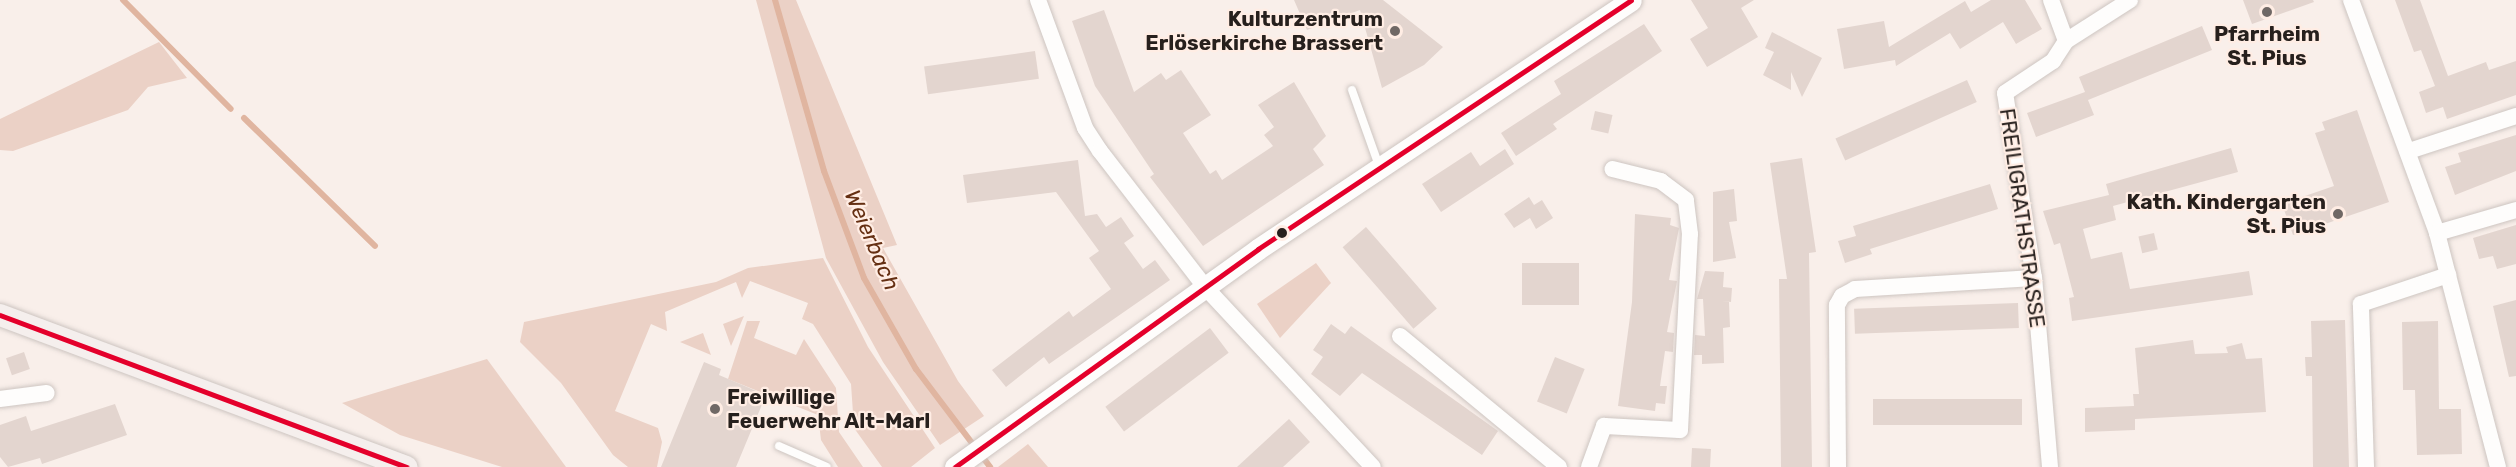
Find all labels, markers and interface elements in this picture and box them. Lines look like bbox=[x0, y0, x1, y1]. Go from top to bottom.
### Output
marker: Pfarrheim St. Pius bbox=[2260, 5, 2274, 19]
place label: Kulturzentrum Erlöserkirche Brassert bbox=[1145, 6, 1383, 56]
place label: Pfarrheim St. Pius bbox=[2214, 21, 2320, 71]
marker: Kulturzentrum Erlöserkirche Brassert bbox=[1388, 24, 1402, 38]
street label: FREILIGRATHSTRASSE bbox=[1994, 107, 2050, 329]
water label: Weierbach bbox=[839, 186, 905, 294]
place label: Kath. Kindergarten St. Pius bbox=[2126, 189, 2326, 239]
marker: Kath. Kindergarten St. Pius bbox=[2331, 207, 2345, 221]
unlabelled marker bbox=[1276, 227, 1288, 239]
place label: Freiwillige Feuerwehr Alt-Marl bbox=[727, 384, 931, 434]
marker: Freiwillige Feuerwehr Alt-Marl bbox=[708, 402, 722, 416]

